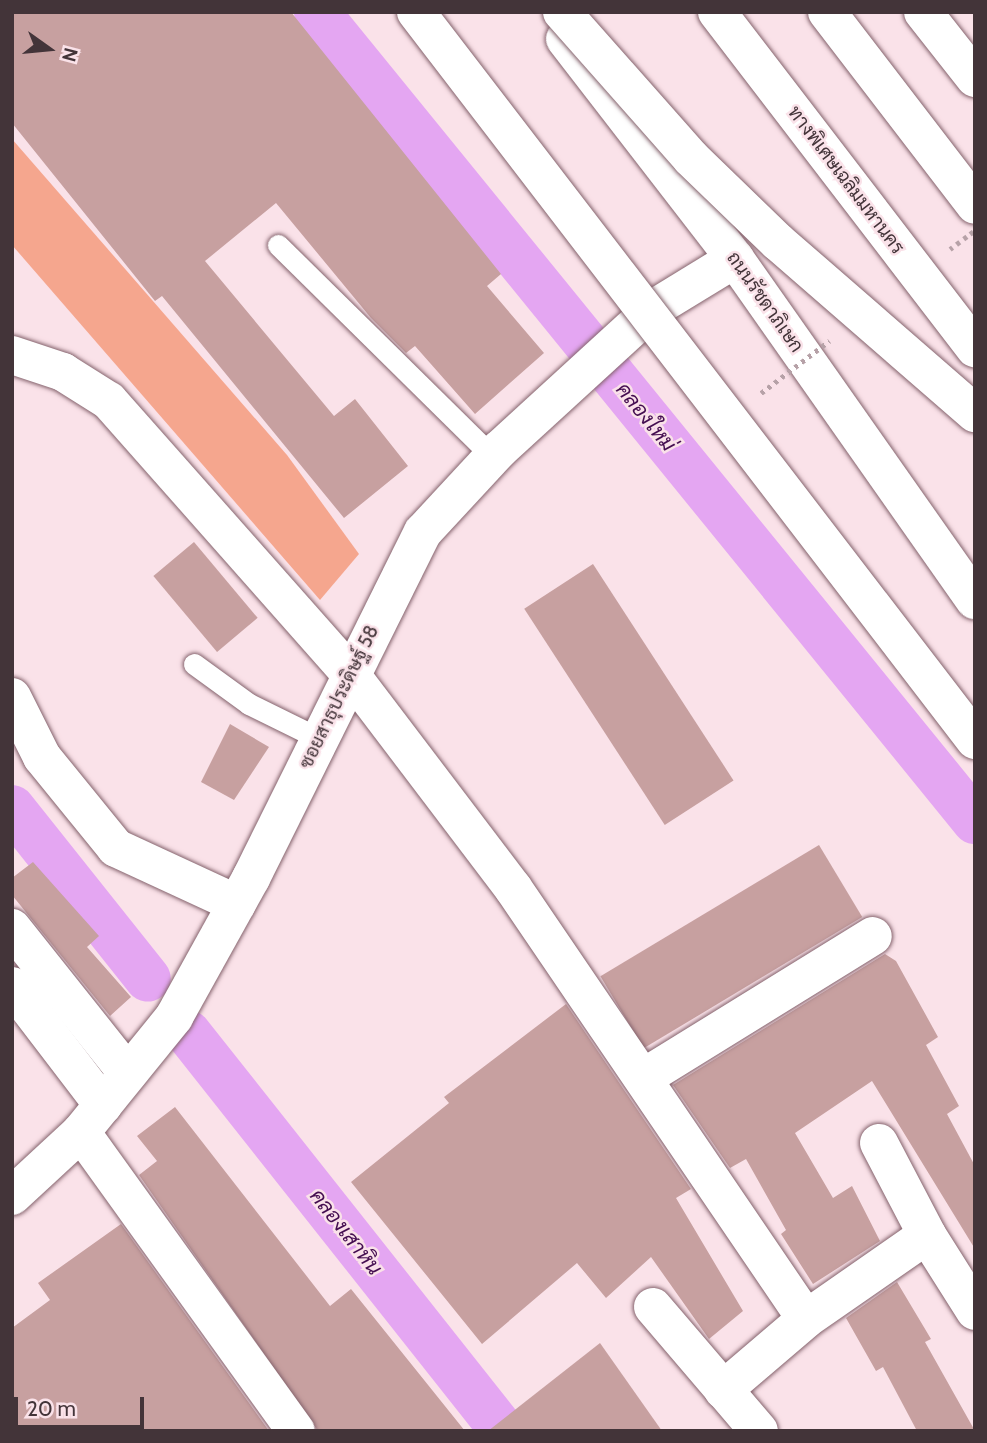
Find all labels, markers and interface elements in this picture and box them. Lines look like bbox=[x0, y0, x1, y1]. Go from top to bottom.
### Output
north arrow bbox=[14, 14, 84, 84]
text: N bbox=[57, 45, 83, 64]
street label: ทางพิเศษเฉลิมมหานคร bbox=[783, 102, 909, 258]
street label: ถนนรัชดาภิเษก bbox=[722, 247, 808, 357]
water label: คลองใหม่ bbox=[611, 378, 681, 456]
street label: ซอยสาธุประดิษฐ์ 58 bbox=[294, 622, 384, 772]
water label: คลองเสาหิน bbox=[305, 1184, 387, 1280]
scale bar bbox=[18, 1384, 147, 1428]
text: 20 m bbox=[27, 1396, 76, 1421]

